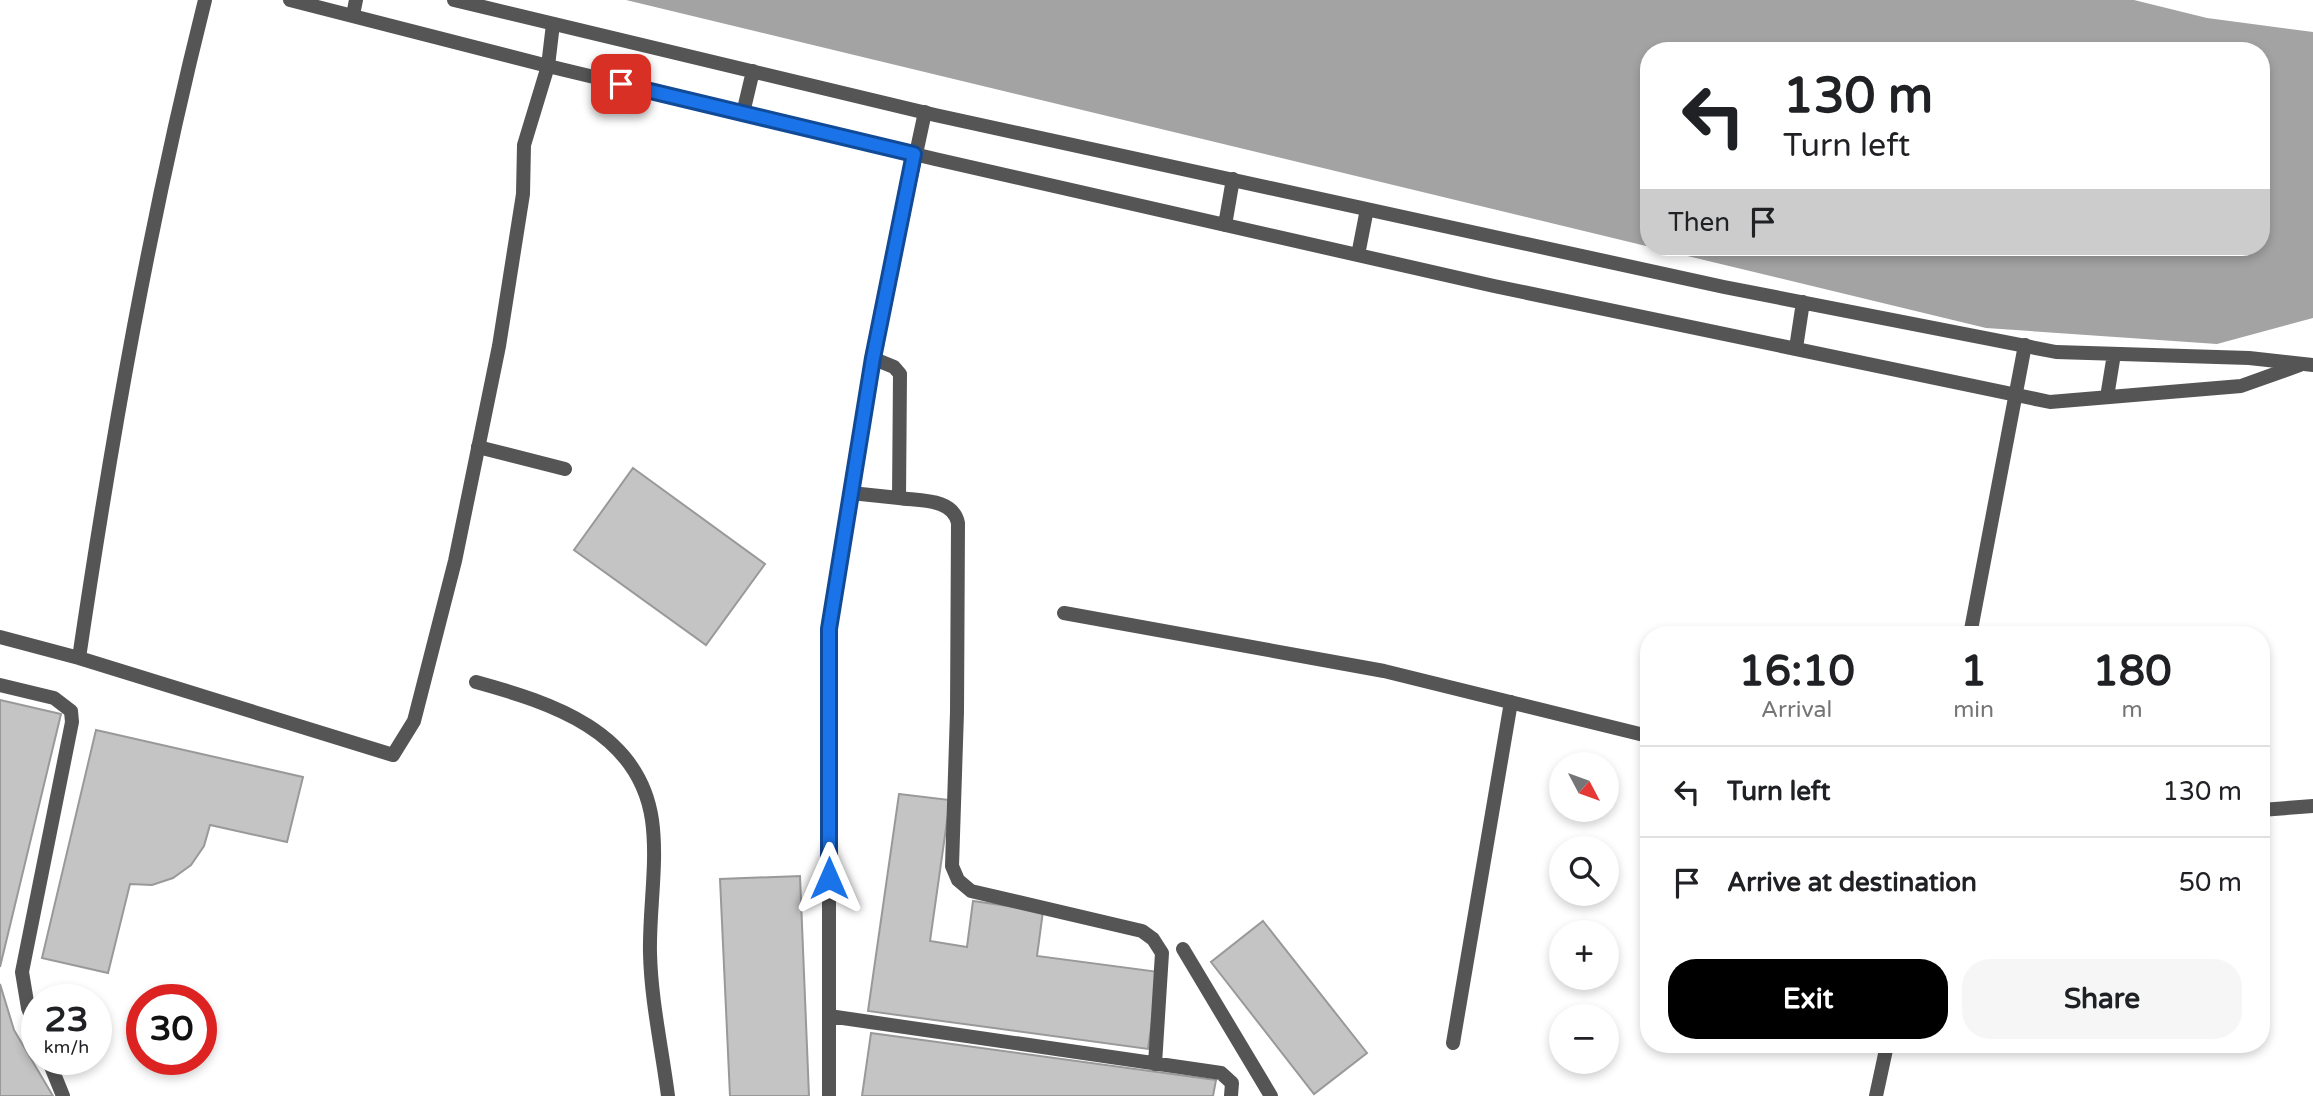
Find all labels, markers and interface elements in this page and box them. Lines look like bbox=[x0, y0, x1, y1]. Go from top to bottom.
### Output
pin bbox=[591, 54, 651, 114]
icon: arrive bbox=[602, 65, 640, 103]
text: 130 m bbox=[1783, 67, 1933, 126]
icon: left bbox=[1668, 70, 1759, 161]
text: Turn left bbox=[1783, 127, 1910, 165]
icon: arrive bbox=[1744, 203, 1782, 241]
text: Then bbox=[1668, 207, 1730, 238]
text: 16:10 bbox=[1738, 646, 1855, 697]
text: 1 bbox=[1960, 646, 1987, 697]
text: 180 bbox=[2092, 646, 2172, 697]
text: Arrival bbox=[1761, 696, 1832, 724]
text: min bbox=[1953, 696, 1994, 724]
text: m bbox=[2121, 696, 2143, 724]
north arrow bbox=[1549, 752, 1619, 822]
map controls bbox=[1549, 752, 1619, 1074]
icon: left bbox=[1668, 773, 1706, 811]
text: Turn left bbox=[1727, 776, 1830, 807]
text: 130 m bbox=[2162, 776, 2242, 807]
button: search bbox=[1549, 836, 1619, 906]
position arrow bbox=[792, 841, 866, 915]
icon: arrive bbox=[1668, 864, 1706, 902]
text: Arrive at destination bbox=[1727, 867, 1977, 898]
text: 50 m bbox=[2179, 867, 2242, 898]
button: + bbox=[1549, 920, 1619, 990]
button: Exit bbox=[1668, 959, 1948, 1039]
button: Share bbox=[1962, 959, 2242, 1039]
speed limit sign: 30 bbox=[126, 984, 217, 1075]
text: 23 bbox=[45, 999, 88, 1041]
button: − bbox=[1549, 1004, 1619, 1074]
text: km/h bbox=[44, 1036, 89, 1058]

